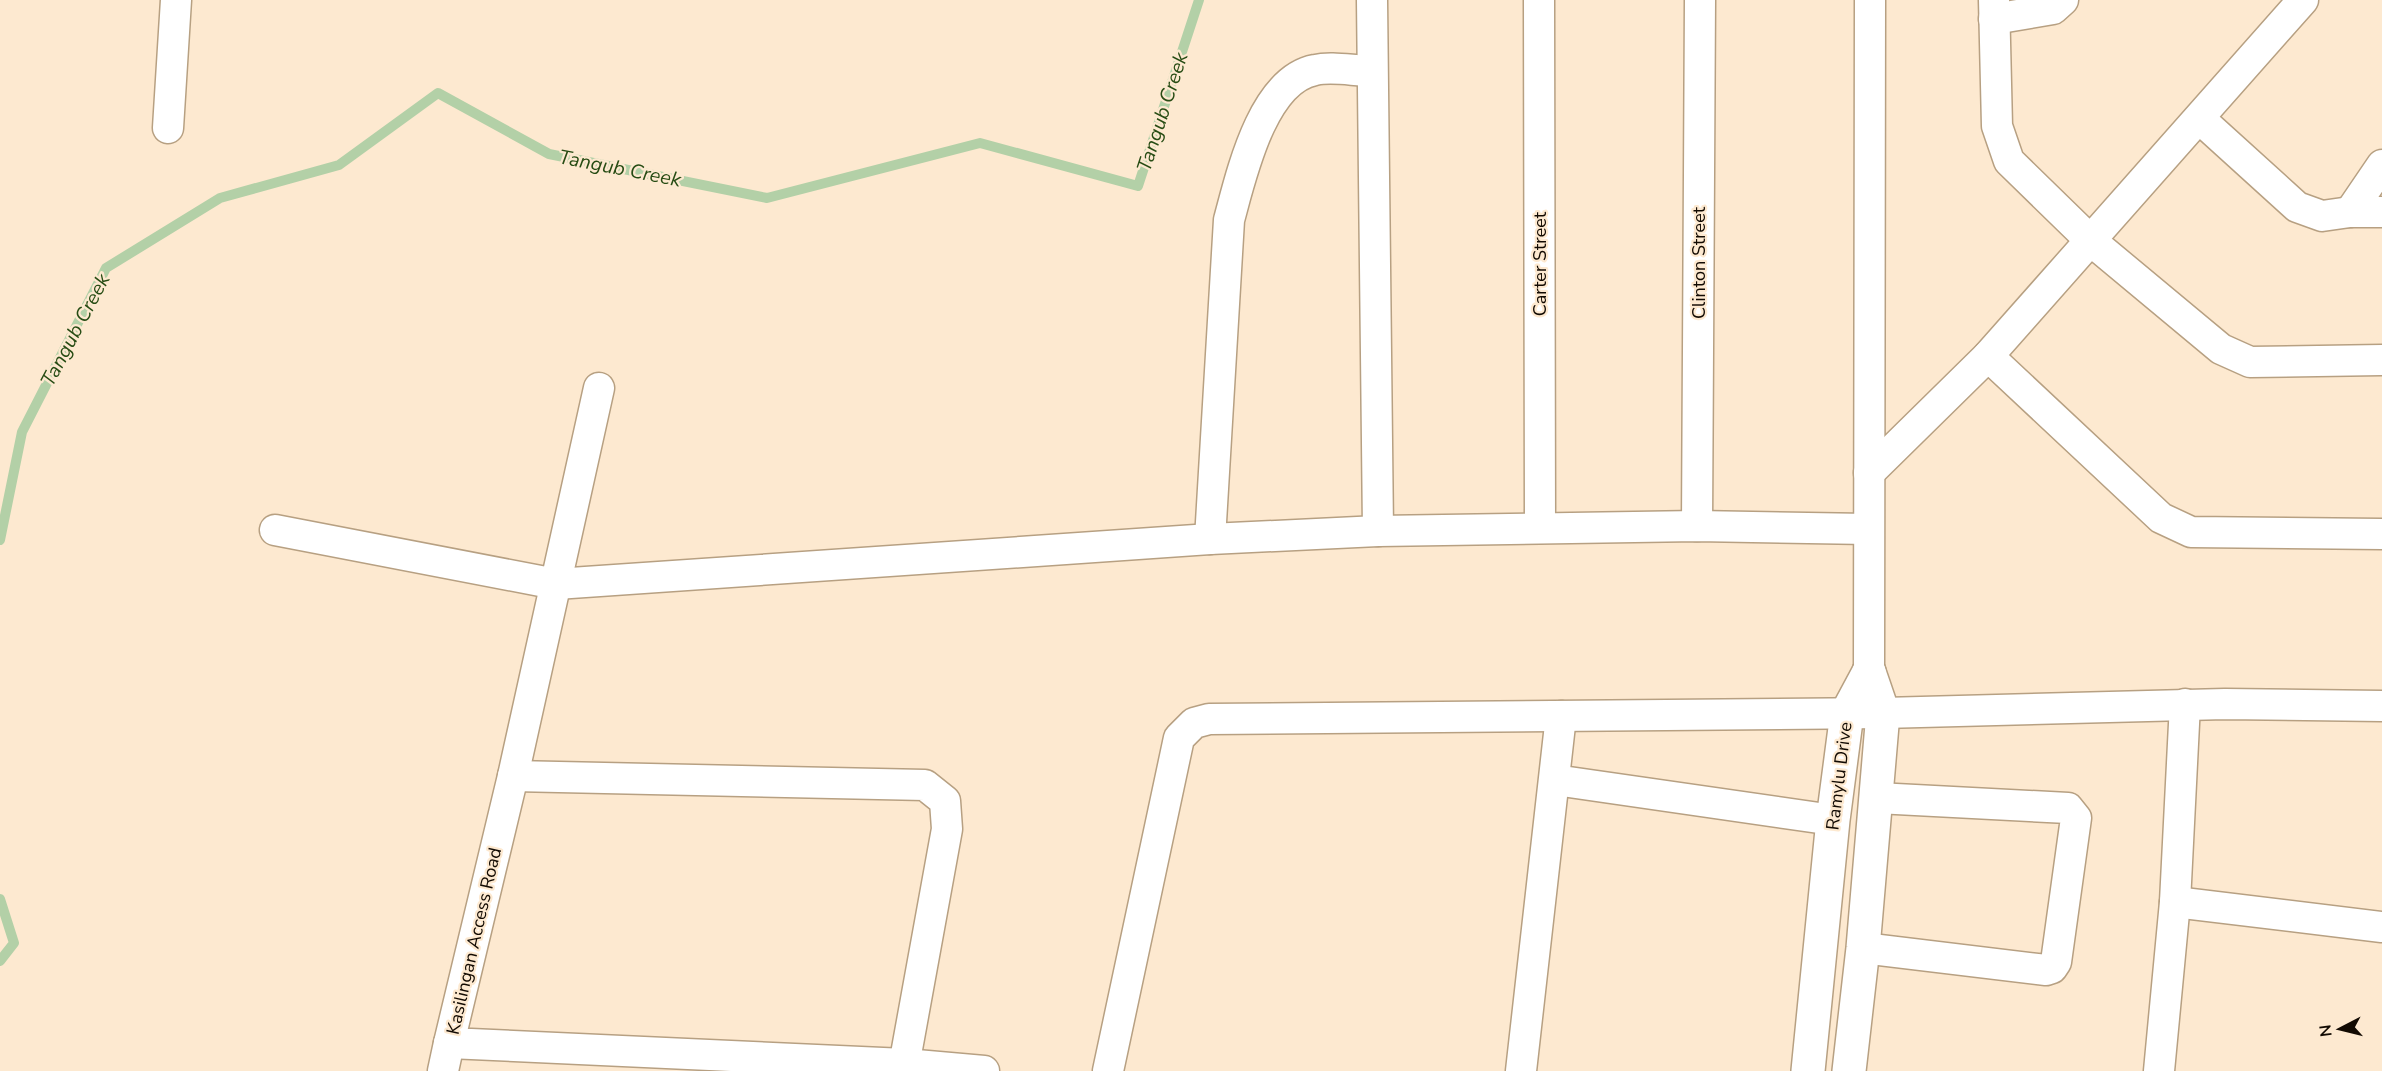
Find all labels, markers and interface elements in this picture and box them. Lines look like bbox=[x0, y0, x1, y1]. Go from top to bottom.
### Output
water label: Tangub Creek bbox=[1130, 48, 1195, 175]
water label: Tangub Creek bbox=[556, 143, 684, 194]
street label: Clinton Street bbox=[1687, 206, 1711, 319]
street label: Carter Street bbox=[1528, 211, 1552, 316]
water label: Tangub Creek bbox=[34, 268, 117, 391]
street label: Ramylu Drive bbox=[1820, 721, 1858, 831]
street label: Kasilingan Access Road bbox=[441, 845, 507, 1037]
north arrow bbox=[2310, 999, 2370, 1059]
text: N bbox=[2314, 1023, 2338, 1038]

